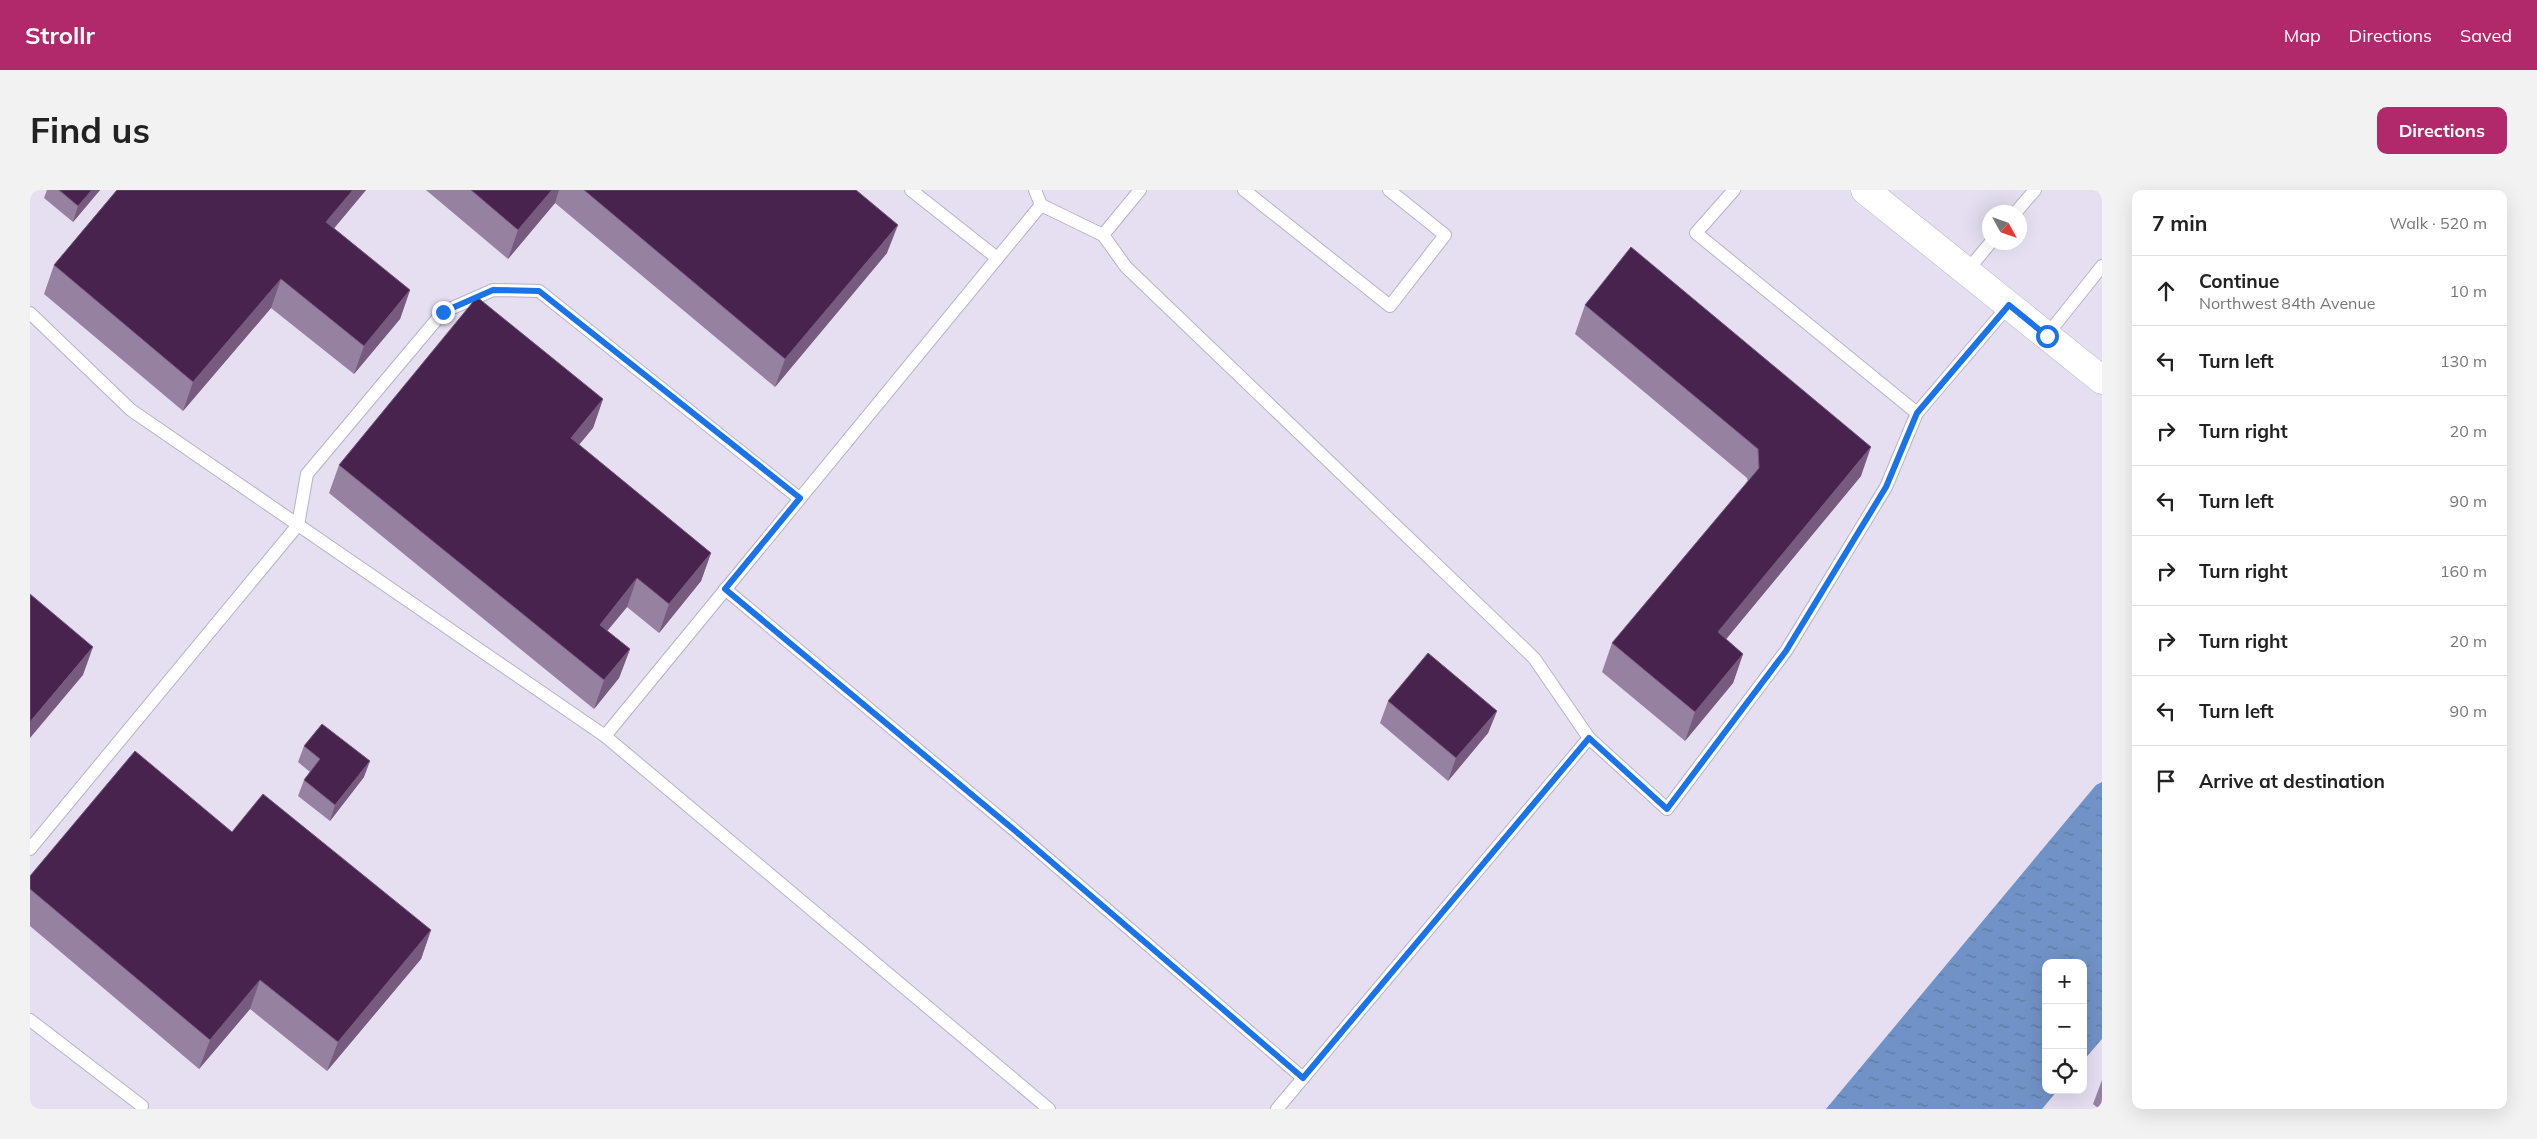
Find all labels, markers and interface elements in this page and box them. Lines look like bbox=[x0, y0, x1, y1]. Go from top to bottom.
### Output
text: Strollr bbox=[25, 20, 95, 50]
text: Map bbox=[2284, 24, 2321, 47]
text: Directions bbox=[2349, 24, 2432, 47]
text: Saved bbox=[2460, 24, 2512, 47]
button: Directions bbox=[2377, 107, 2507, 154]
text: Find us bbox=[30, 108, 150, 152]
north arrow bbox=[1982, 205, 2027, 250]
text: 7 min bbox=[2152, 210, 2207, 236]
text: Walk · 520 m bbox=[2389, 213, 2487, 233]
text: Continue bbox=[2199, 269, 2279, 293]
icon: ahead bbox=[2152, 277, 2180, 305]
text: 10 m bbox=[2450, 281, 2487, 301]
text: Northwest 84th Avenue bbox=[2199, 293, 2375, 313]
route end bbox=[432, 301, 455, 324]
route start bbox=[2036, 325, 2059, 348]
icon: left bbox=[2152, 347, 2180, 375]
text: Turn left bbox=[2199, 349, 2274, 373]
text: 130 m bbox=[2440, 351, 2487, 371]
icon: right bbox=[2152, 417, 2180, 445]
text: Turn right bbox=[2199, 419, 2288, 443]
text: 20 m bbox=[2450, 421, 2487, 441]
icon: left bbox=[2152, 487, 2180, 515]
text: Turn left bbox=[2199, 489, 2274, 513]
text: 90 m bbox=[2450, 491, 2487, 511]
icon: right bbox=[2152, 557, 2180, 585]
text: Turn right bbox=[2199, 559, 2288, 583]
text: 160 m bbox=[2440, 561, 2487, 581]
icon: right bbox=[2152, 627, 2180, 655]
text: Turn right bbox=[2199, 629, 2288, 653]
text: 20 m bbox=[2450, 631, 2487, 651]
icon: left bbox=[2152, 697, 2180, 725]
text: Turn left bbox=[2199, 699, 2274, 723]
text: 90 m bbox=[2450, 701, 2487, 721]
icon: arrive bbox=[2152, 767, 2180, 795]
text: Arrive at destination bbox=[2199, 769, 2385, 793]
map controls bbox=[2042, 959, 2087, 1094]
button: + bbox=[2042, 959, 2087, 1004]
button: − bbox=[2042, 1004, 2087, 1049]
button: locate bbox=[2042, 1049, 2087, 1094]

